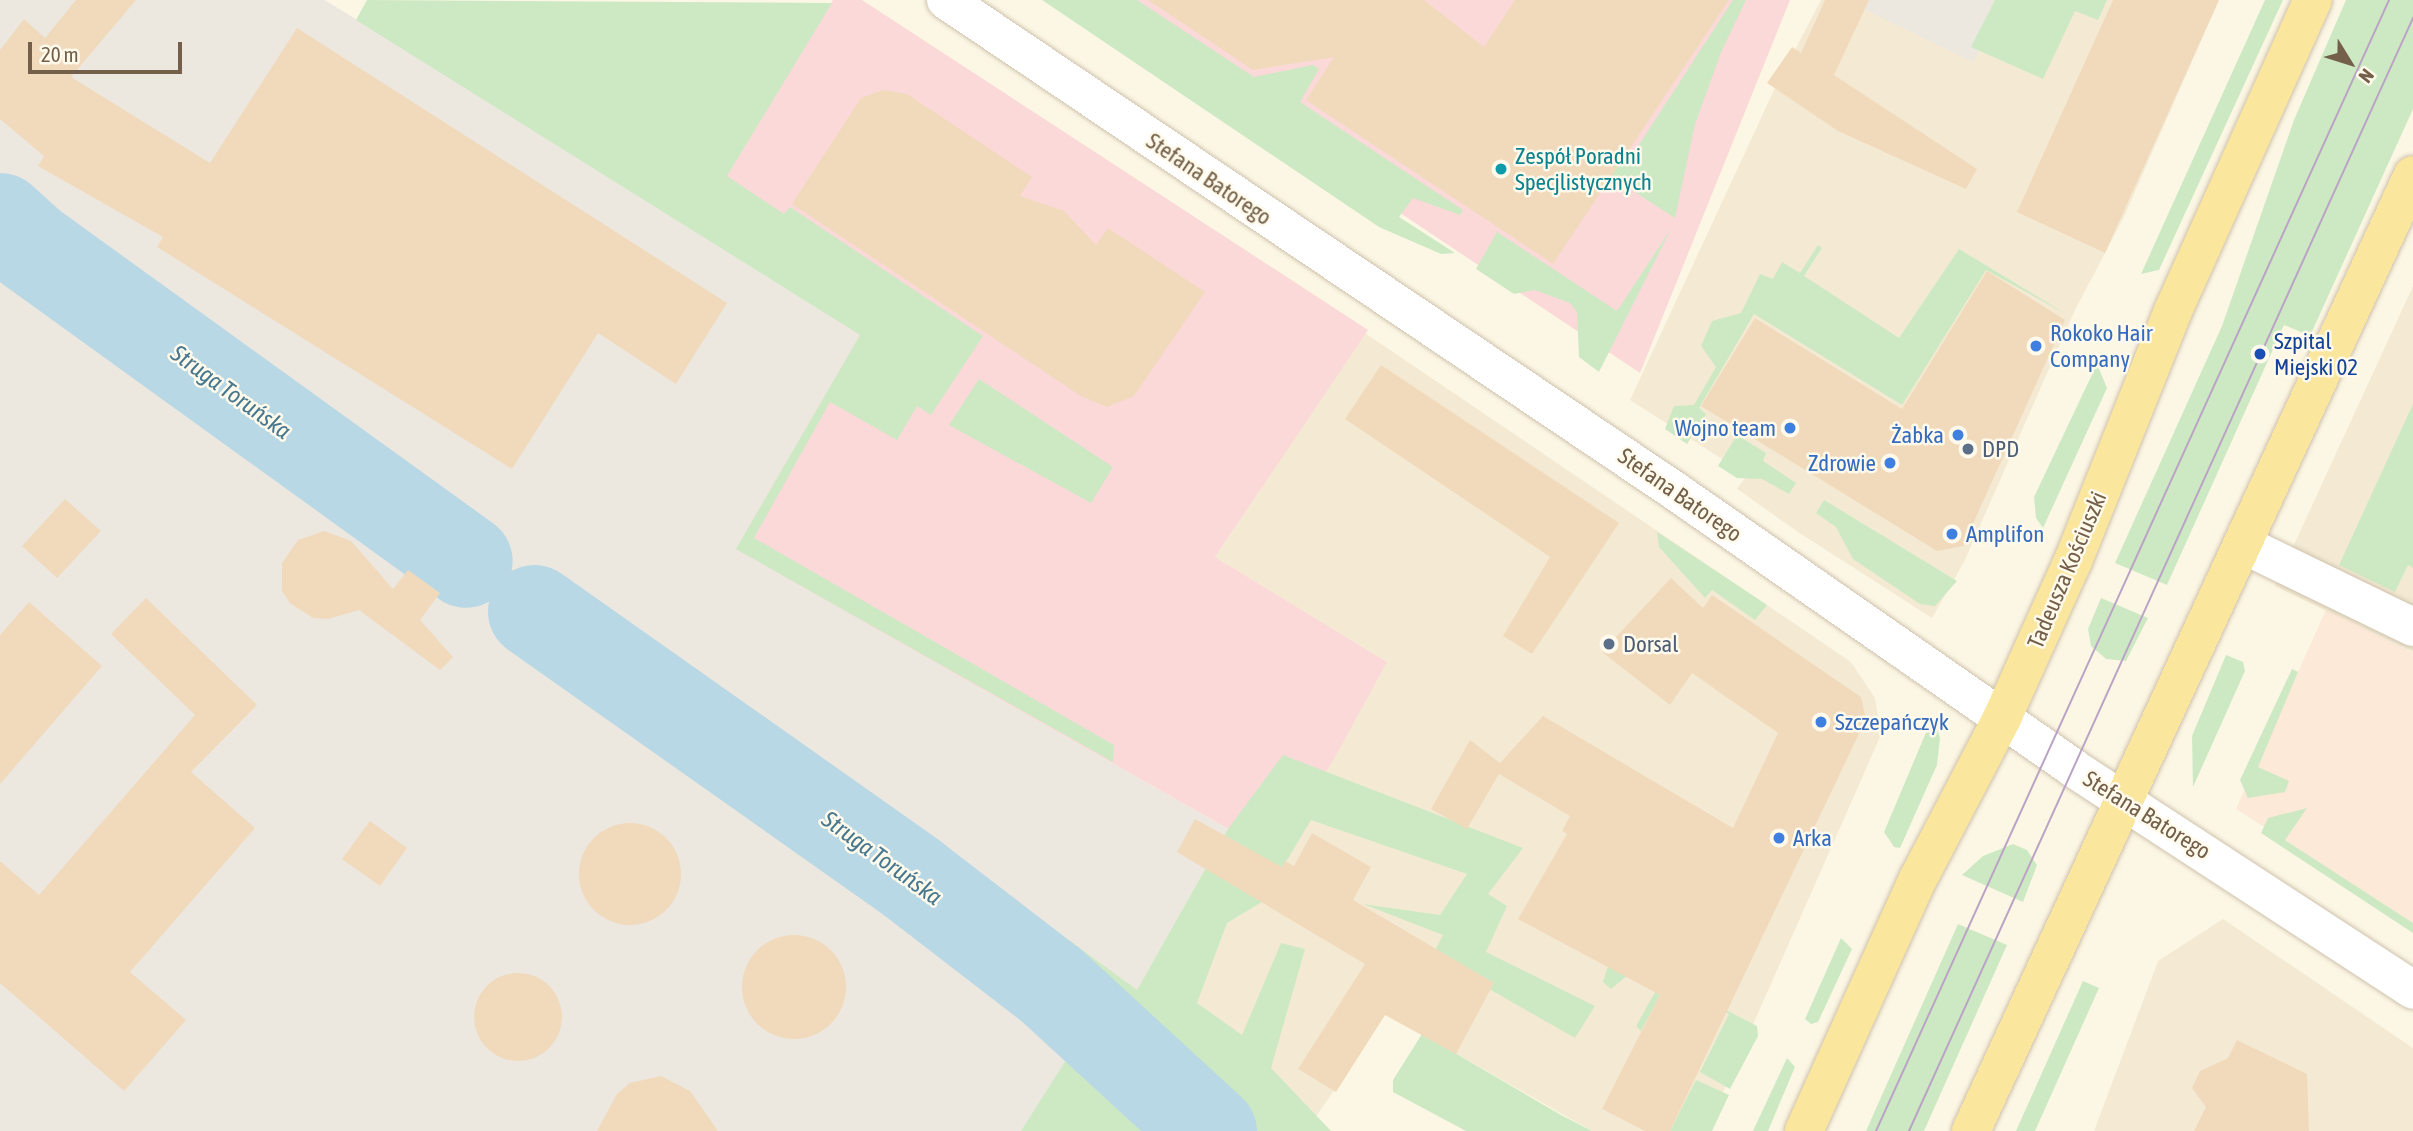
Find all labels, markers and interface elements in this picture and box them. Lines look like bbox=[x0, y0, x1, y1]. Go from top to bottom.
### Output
scale bar bbox=[32, 28, 186, 72]
north arrow bbox=[2315, 28, 2385, 98]
text: 20 m bbox=[41, 42, 79, 66]
text: N bbox=[2354, 65, 2379, 87]
street label: Stefana Batorego bbox=[1141, 127, 1277, 231]
place label: Zespół Poradni Specjlistycznych bbox=[1515, 142, 1652, 196]
marker: Zespół Poradni Specjlistycznych bbox=[1493, 161, 1509, 177]
place label: Rokoko Hair Company bbox=[2050, 319, 2153, 373]
place label: Szpital Miejski 02 bbox=[2274, 327, 2358, 381]
marker: Rokoko Hair Company bbox=[2028, 338, 2044, 354]
water label: Struga Toruńska bbox=[165, 339, 297, 445]
marker: Szpital Miejski 02 bbox=[2252, 346, 2268, 362]
place label: Wojno team bbox=[1675, 414, 1776, 442]
marker: Wojno team bbox=[1782, 420, 1798, 436]
place label: Żabka bbox=[1891, 421, 1944, 449]
marker: Żabka bbox=[1950, 427, 1966, 443]
place label: DPD bbox=[1982, 435, 2019, 463]
marker: DPD bbox=[1960, 441, 1976, 457]
street label: Stefana Batorego bbox=[1613, 442, 1747, 548]
place label: Zdrowie bbox=[1808, 449, 1876, 477]
marker: Zdrowie bbox=[1882, 455, 1898, 471]
street label: Tadeusza Kościuszki bbox=[2022, 487, 2112, 653]
place label: Amplifon bbox=[1966, 520, 2044, 548]
marker: Amplifon bbox=[1944, 526, 1960, 542]
place label: Dorsal bbox=[1623, 630, 1678, 658]
marker: Dorsal bbox=[1601, 636, 1617, 652]
place label: Szczepańczyk bbox=[1835, 708, 1949, 736]
marker: Szczepańczyk bbox=[1813, 714, 1829, 730]
street label: Stefana Batorego bbox=[2078, 765, 2216, 865]
water label: Struga Toruńska bbox=[816, 805, 948, 911]
place label: Arka bbox=[1793, 824, 1832, 852]
marker: Arka bbox=[1771, 830, 1787, 846]

